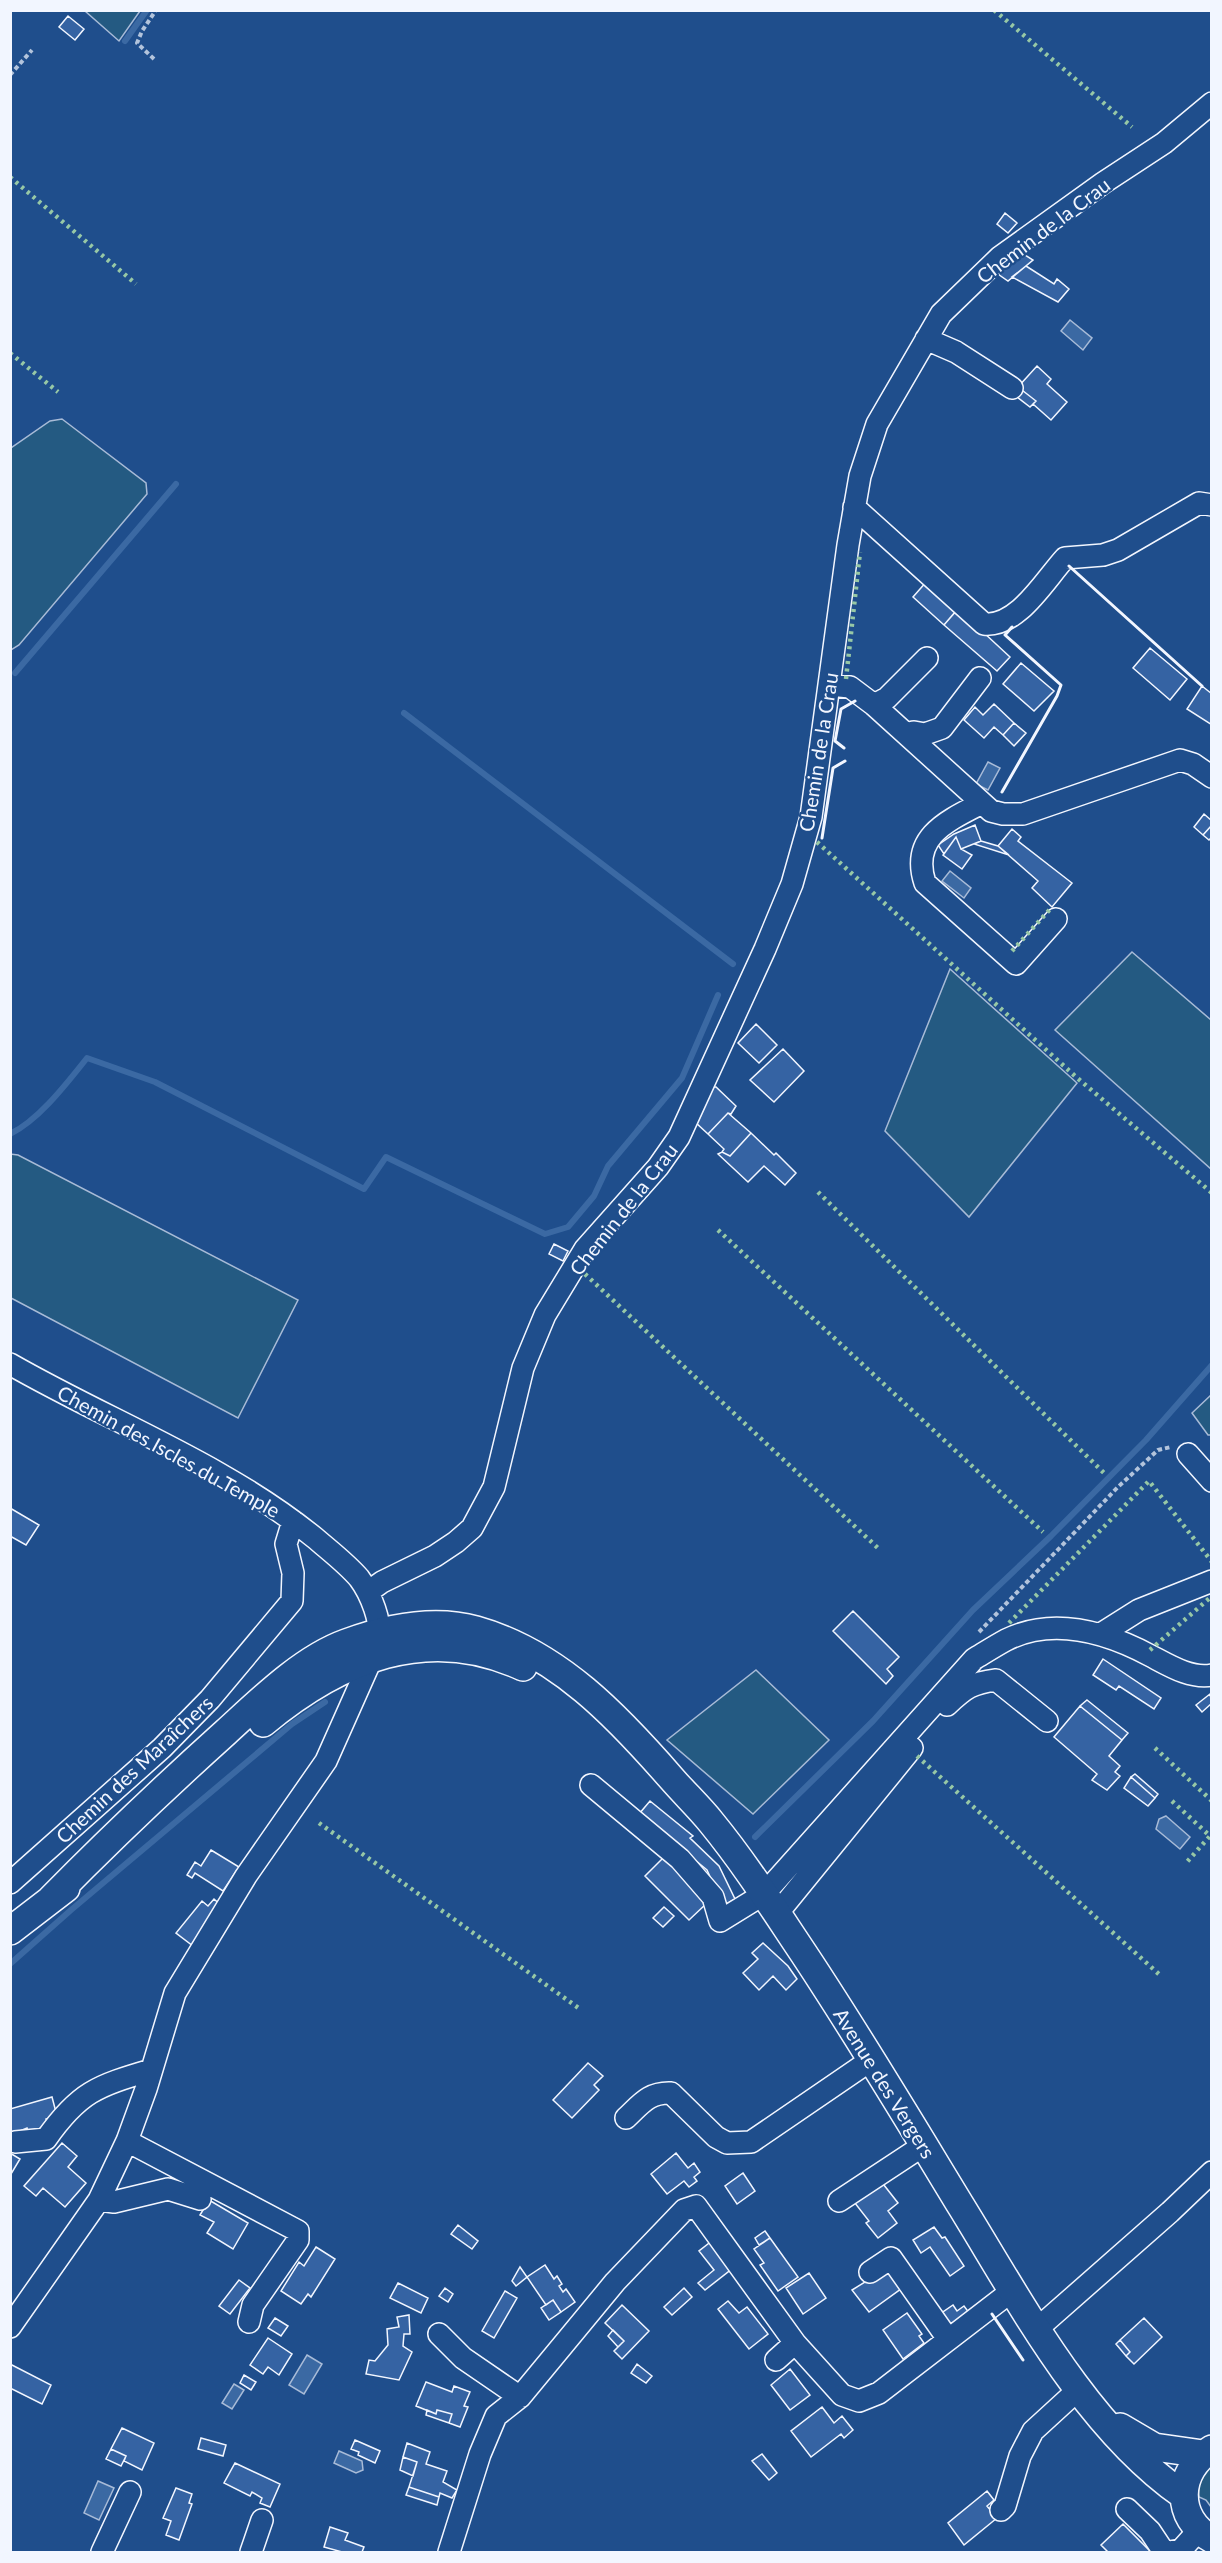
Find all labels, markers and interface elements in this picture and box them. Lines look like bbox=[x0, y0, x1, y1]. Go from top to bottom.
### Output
street label: Chemin de la Crau bbox=[972, 172, 1114, 288]
street label: Chemin de la Crau bbox=[794, 671, 842, 833]
street label: Chemin de la Crau bbox=[564, 1138, 682, 1280]
street label: Chemin des Iscles du Temple bbox=[54, 1380, 284, 1522]
street label: Chemin des Maraîchers bbox=[51, 1690, 217, 1848]
street label: Avenue des Vergers bbox=[829, 2004, 941, 2162]

